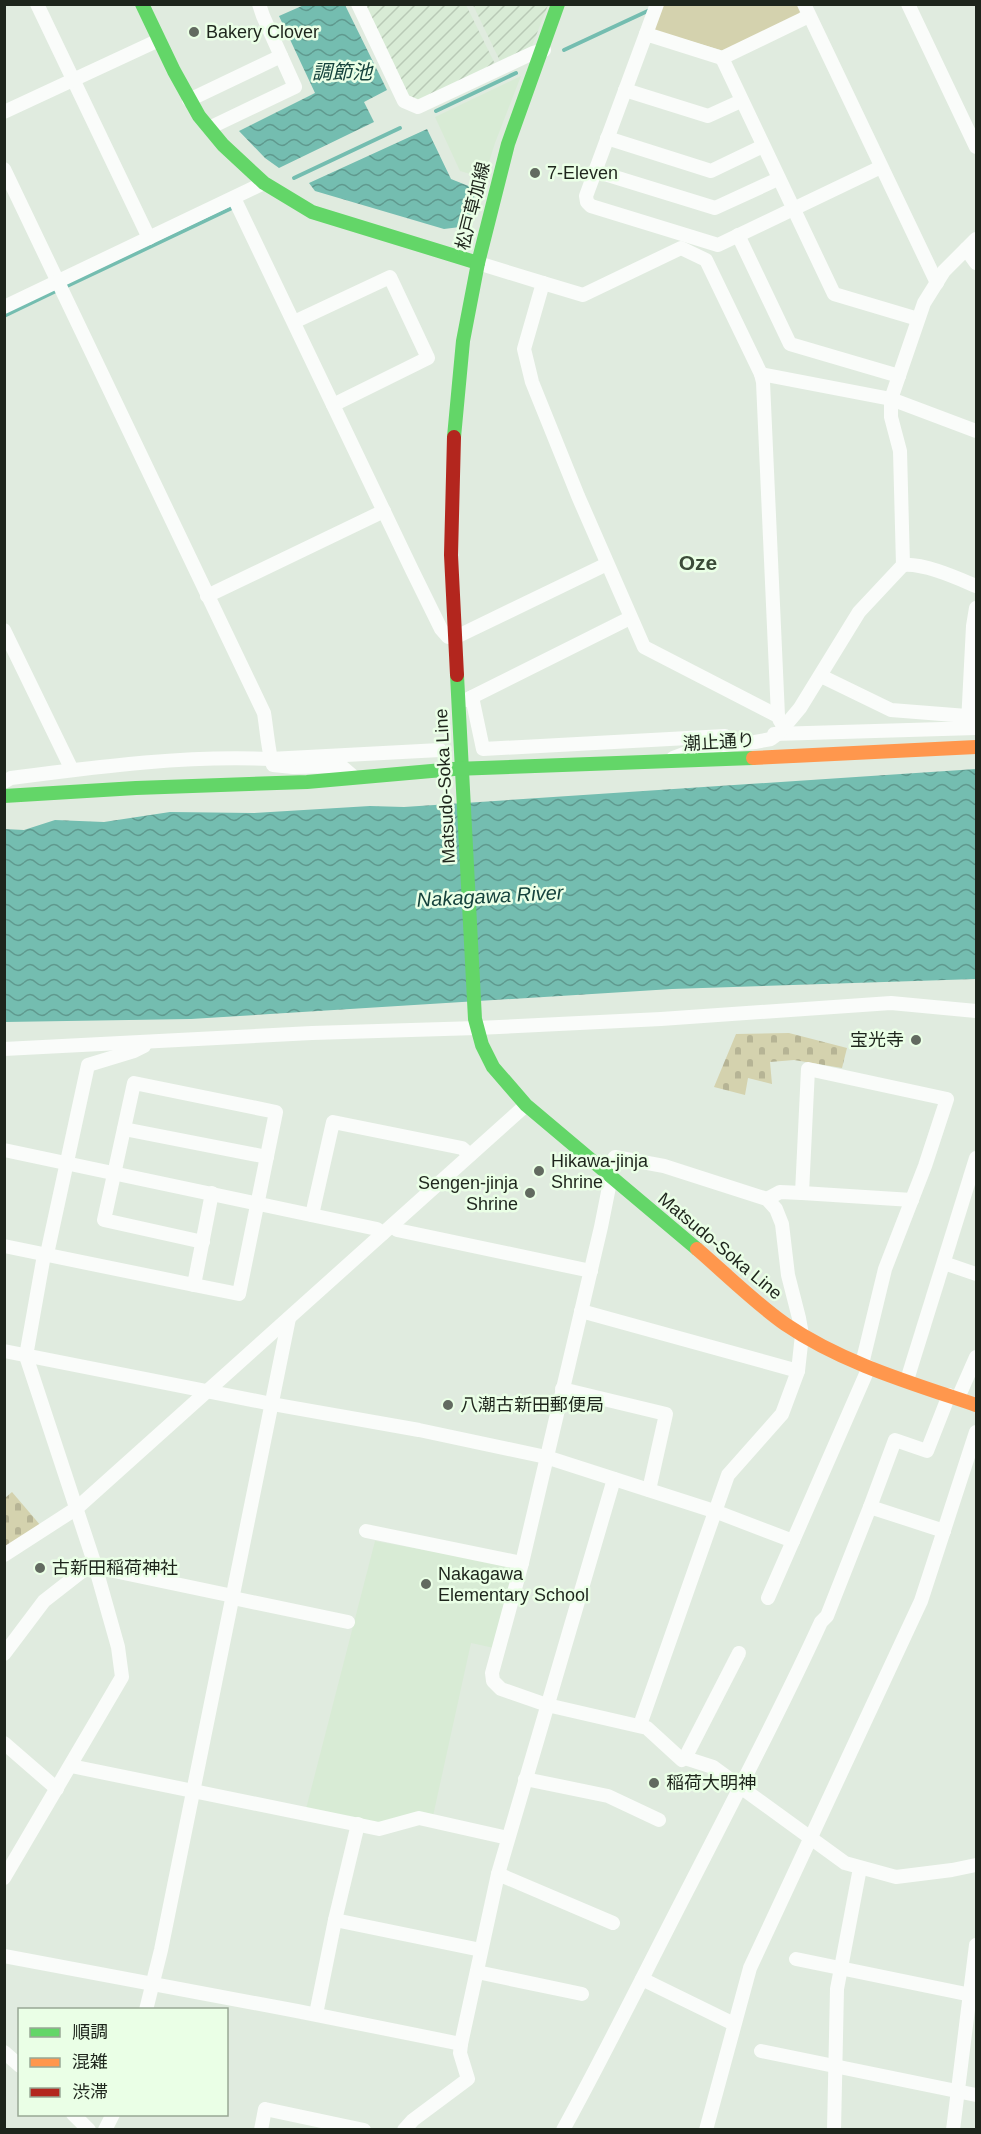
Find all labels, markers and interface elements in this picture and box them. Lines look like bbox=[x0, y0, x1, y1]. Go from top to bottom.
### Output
place label: Bakery Clover bbox=[206, 22, 319, 42]
marker: Bakery Clover bbox=[187, 25, 201, 39]
water label: 調節池 bbox=[312, 61, 374, 83]
street label: 松戸草加線 bbox=[452, 160, 494, 252]
place label: 7-Eleven bbox=[547, 163, 618, 183]
marker: 7-Eleven bbox=[528, 166, 542, 180]
district label: Oze bbox=[679, 551, 717, 574]
street label: Matsudo-Soka Line bbox=[431, 708, 459, 864]
street label: 潮止通り bbox=[683, 730, 755, 754]
water label: Nakagawa River bbox=[416, 881, 565, 911]
place label: 宝光寺 bbox=[850, 1030, 904, 1050]
marker: 宝光寺 bbox=[909, 1033, 923, 1047]
place label: Hikawa-jinja Shrine bbox=[551, 1151, 649, 1192]
marker: Hikawa-jinja Shrine bbox=[532, 1164, 546, 1178]
place label: Sengen-jinja Shrine bbox=[418, 1173, 519, 1214]
marker: Sengen-jinja Shrine bbox=[523, 1186, 537, 1200]
street label: Matsudo-Soka Line bbox=[654, 1188, 786, 1304]
place label: 八潮古新田郵便局 bbox=[460, 1395, 604, 1415]
marker: 八潮古新田郵便局 bbox=[441, 1398, 455, 1412]
place label: 古新田稲荷神社 bbox=[52, 1558, 178, 1578]
marker: 古新田稲荷神社 bbox=[33, 1561, 47, 1575]
place label: Nakagawa Elementary School bbox=[438, 1564, 589, 1605]
marker: Nakagawa Elementary School bbox=[419, 1577, 433, 1591]
place label: 稲荷大明神 bbox=[666, 1773, 756, 1793]
marker: 稲荷大明神 bbox=[647, 1776, 661, 1790]
legend bbox=[18, 2008, 228, 2116]
text: 順調 bbox=[72, 2022, 108, 2042]
text: 混雑 bbox=[72, 2052, 108, 2072]
text: 渋滞 bbox=[72, 2082, 108, 2102]

